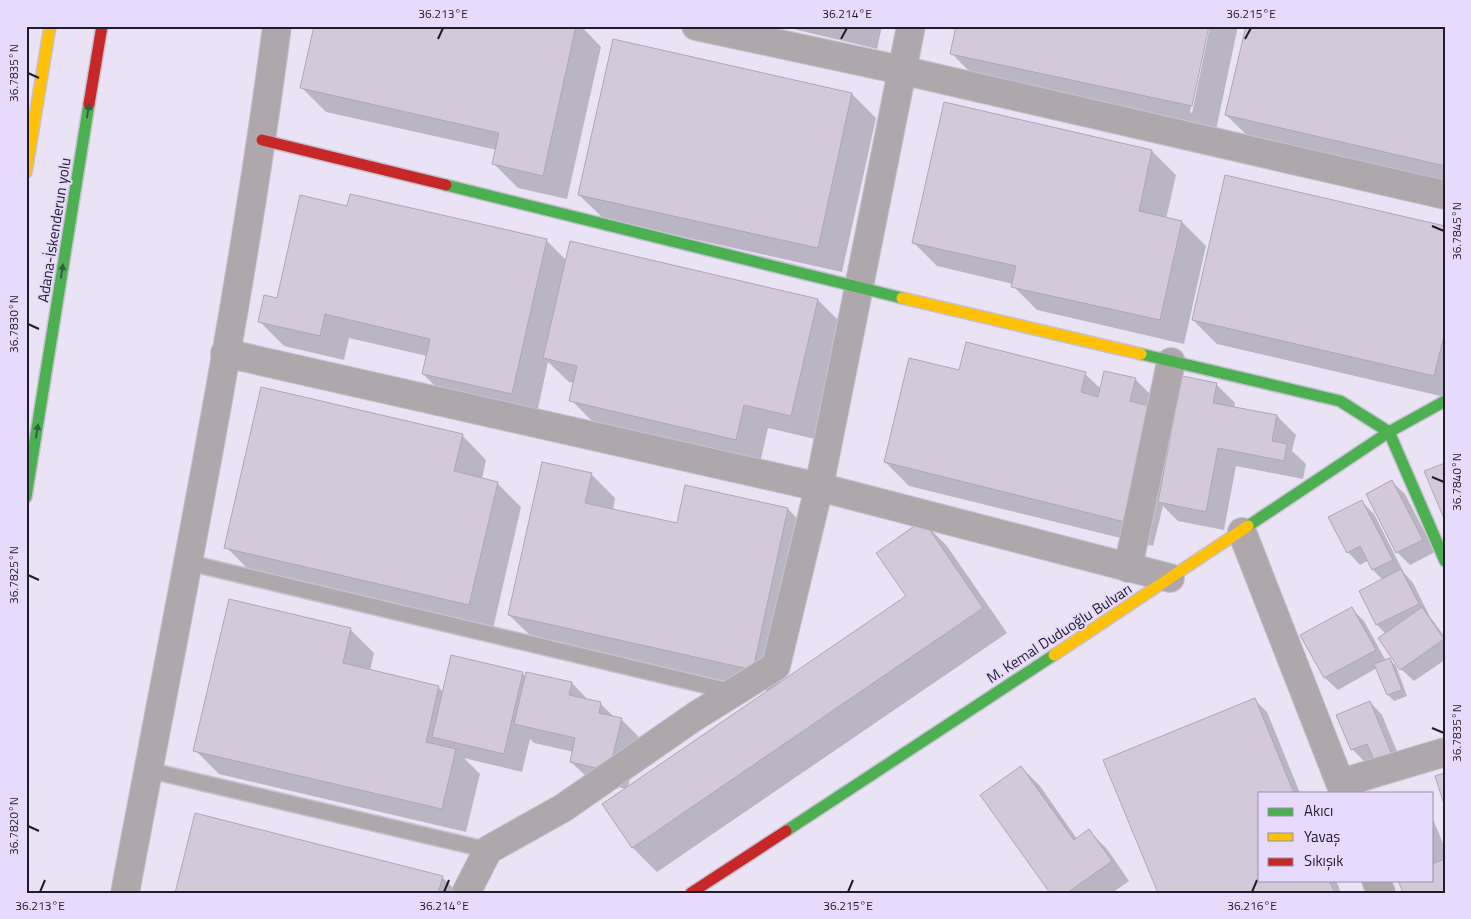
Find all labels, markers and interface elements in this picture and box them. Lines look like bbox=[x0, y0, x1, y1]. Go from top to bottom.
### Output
text: 36.213°E bbox=[418, 4, 468, 23]
text: 36.214°E bbox=[822, 4, 872, 23]
text: 36.215°E bbox=[1226, 4, 1276, 23]
text: 36.7835°N bbox=[4, 44, 23, 102]
one-way arrow bbox=[84, 102, 92, 118]
street label: Adana-İskenderun yolu bbox=[31, 156, 77, 304]
text: 36.7845°N bbox=[1447, 202, 1466, 260]
one-way arrow bbox=[59, 263, 67, 279]
text: 36.7830°N bbox=[4, 295, 23, 353]
one-way arrow bbox=[33, 423, 41, 439]
text: 36.7840°N bbox=[1447, 453, 1466, 511]
text: 36.7825°N bbox=[4, 546, 23, 604]
street label: M. Kemal Duduoğlu Bulvarı bbox=[982, 577, 1136, 689]
text: 36.7835°N bbox=[1447, 704, 1466, 762]
legend bbox=[1258, 792, 1434, 882]
text: 36.7820°N bbox=[4, 797, 23, 855]
text: Akıcı bbox=[1304, 799, 1333, 822]
text: Yavaş bbox=[1304, 825, 1340, 848]
text: Sıkışık bbox=[1304, 849, 1343, 872]
text: 36.213°E bbox=[15, 896, 65, 915]
text: 36.214°E bbox=[419, 896, 469, 915]
text: 36.215°E bbox=[823, 896, 873, 915]
text: 36.216°E bbox=[1227, 896, 1277, 915]

